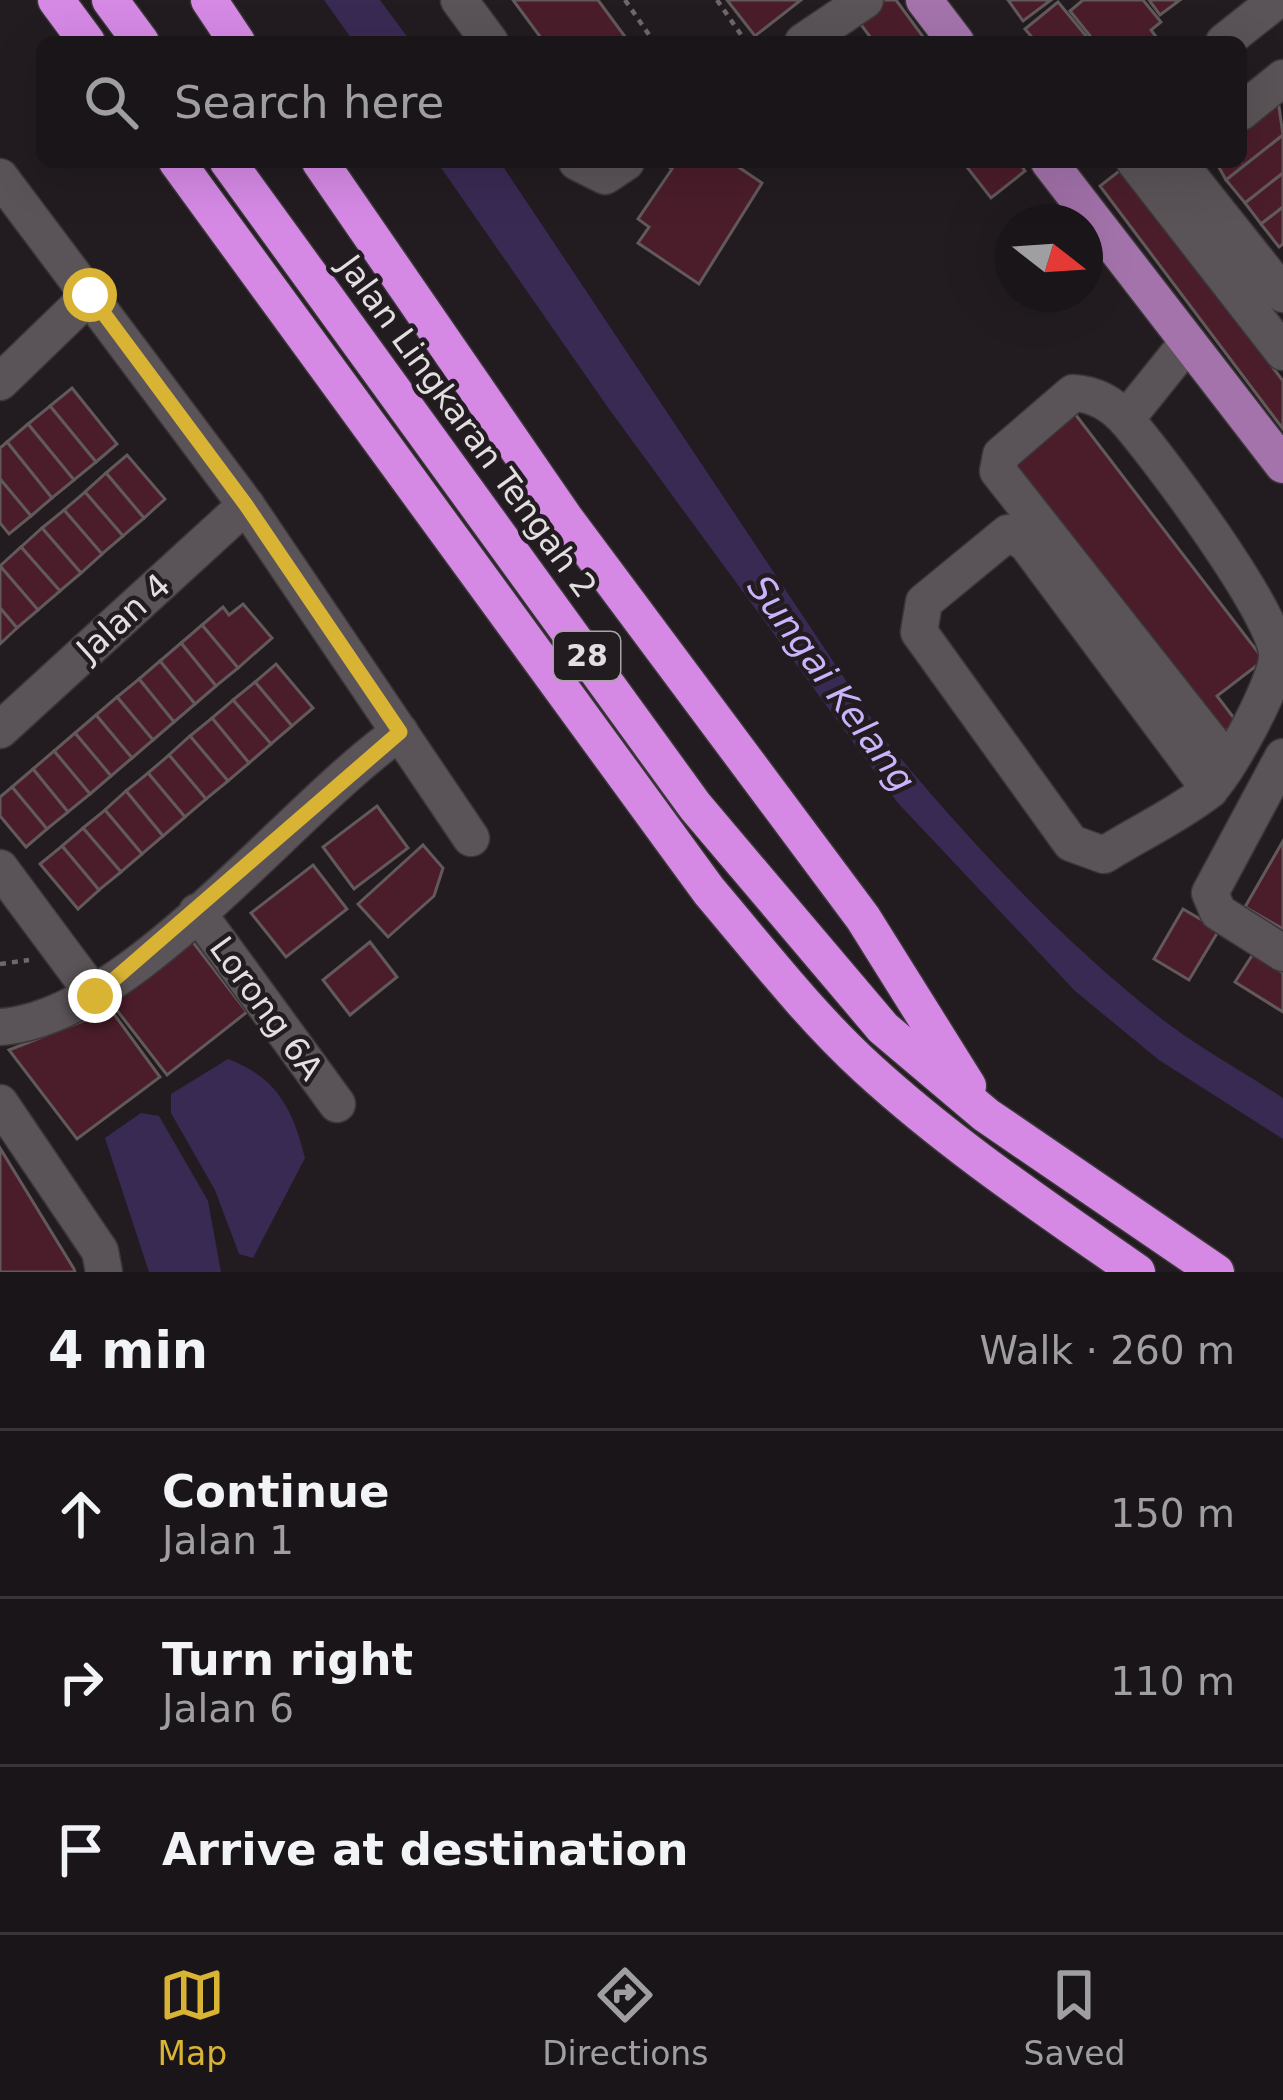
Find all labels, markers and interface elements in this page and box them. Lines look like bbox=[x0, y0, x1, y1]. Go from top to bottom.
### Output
search box bbox=[36, 36, 1247, 168]
icon: search bbox=[78, 69, 144, 135]
text: Search here bbox=[174, 76, 444, 129]
north arrow bbox=[995, 204, 1103, 312]
street label: Jalan Lingkaran Tengah 2 bbox=[329, 246, 605, 605]
route start bbox=[63, 268, 117, 322]
street label: Jalan 4 bbox=[67, 565, 178, 671]
water label: Sungai Kelang bbox=[739, 567, 924, 799]
road number: 28 bbox=[554, 632, 620, 680]
street label: Lorong 6A bbox=[202, 929, 332, 1088]
route end bbox=[68, 969, 122, 1023]
text: 4 min bbox=[48, 1321, 208, 1380]
text: Walk · 260 m bbox=[980, 1328, 1235, 1373]
text: Continue bbox=[162, 1465, 390, 1518]
icon: ahead bbox=[48, 1481, 114, 1547]
text: 150 m bbox=[1110, 1491, 1235, 1536]
text: Jalan 1 bbox=[162, 1518, 294, 1563]
text: Turn right bbox=[162, 1633, 413, 1686]
icon: right bbox=[48, 1649, 114, 1715]
text: 110 m bbox=[1110, 1659, 1235, 1704]
text: Jalan 6 bbox=[162, 1686, 294, 1731]
icon: arrive bbox=[48, 1817, 114, 1883]
text: Arrive at destination bbox=[162, 1823, 688, 1876]
tab: Map bbox=[158, 1962, 227, 2073]
tab: Directions bbox=[542, 1962, 708, 2073]
tab: Saved bbox=[1024, 1962, 1125, 2073]

